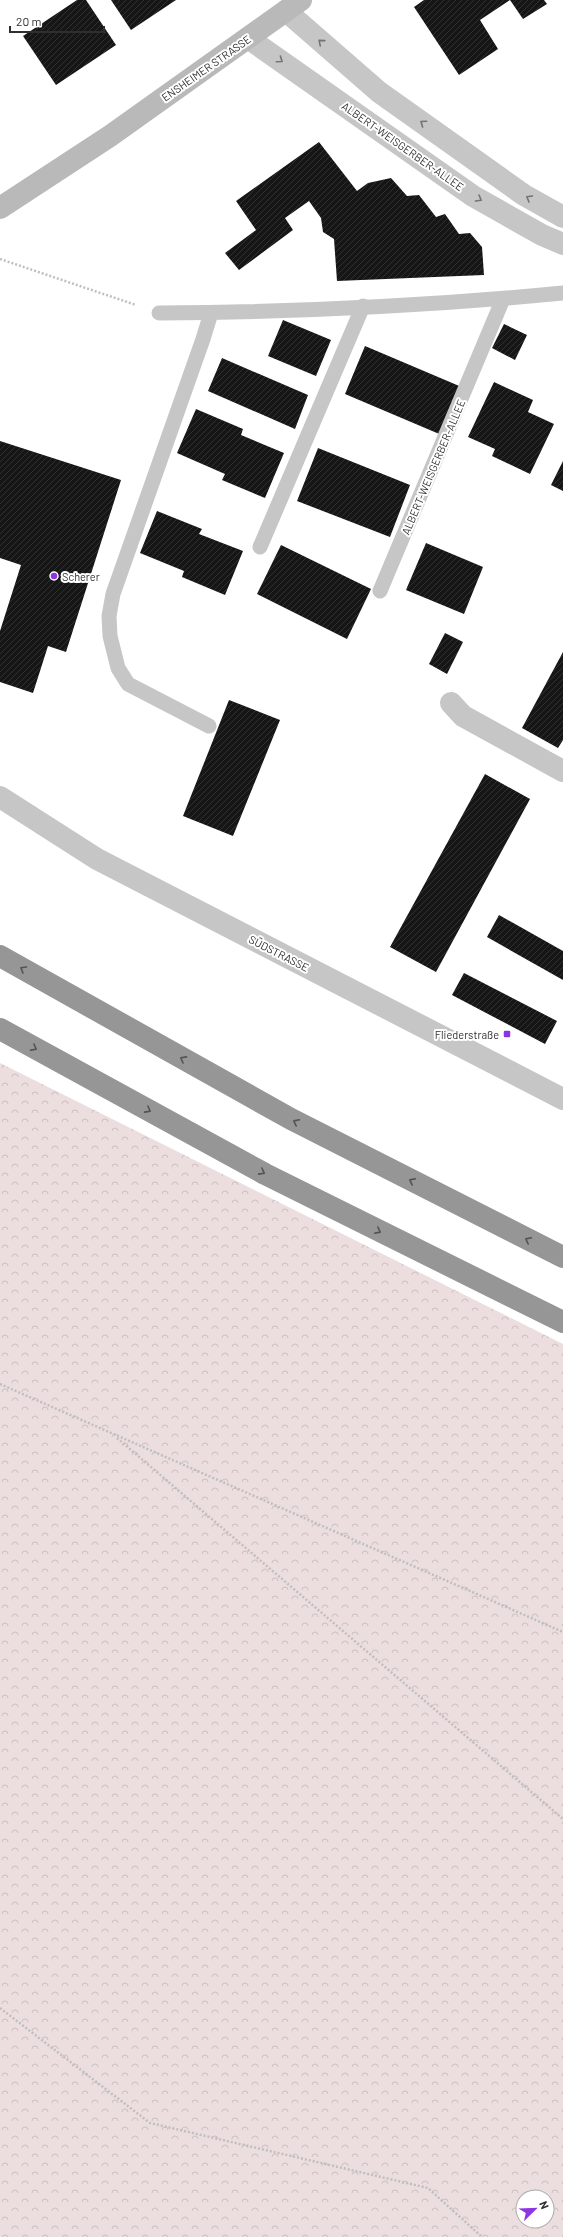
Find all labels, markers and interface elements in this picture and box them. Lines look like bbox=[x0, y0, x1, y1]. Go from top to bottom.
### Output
scale bar bbox=[10, 8, 104, 34]
text: 20 m bbox=[16, 14, 42, 28]
street label: ENSHEIMER STRASSE bbox=[159, 32, 253, 104]
one-way arrow bbox=[319, 39, 326, 46]
one-way arrow bbox=[276, 55, 283, 62]
street label: ALBERT-WEISGERBER-ALLEE bbox=[340, 99, 467, 193]
one-way arrow bbox=[420, 121, 427, 128]
one-way arrow bbox=[475, 194, 482, 201]
one-way arrow bbox=[526, 195, 533, 202]
street label: ALBERT-WEISGERBER-ALLEE bbox=[399, 397, 468, 537]
place label: Scherer bbox=[62, 570, 100, 583]
marker: Scherer bbox=[49, 571, 59, 581]
street label: SÜDSTRASSE bbox=[247, 931, 312, 974]
one-way arrow bbox=[20, 967, 27, 974]
place label: Fliederstraße bbox=[435, 1028, 499, 1041]
marker: Fliederstraße bbox=[502, 1029, 512, 1039]
one-way arrow bbox=[30, 1043, 37, 1050]
one-way arrow bbox=[180, 1056, 187, 1063]
one-way arrow bbox=[144, 1105, 151, 1113]
one-way arrow bbox=[293, 1119, 301, 1127]
one-way arrow bbox=[258, 1168, 265, 1175]
one-way arrow bbox=[409, 1178, 417, 1186]
one-way arrow bbox=[374, 1226, 381, 1234]
one-way arrow bbox=[525, 1237, 532, 1245]
north arrow bbox=[515, 2189, 555, 2229]
text: N bbox=[537, 2199, 552, 2211]

